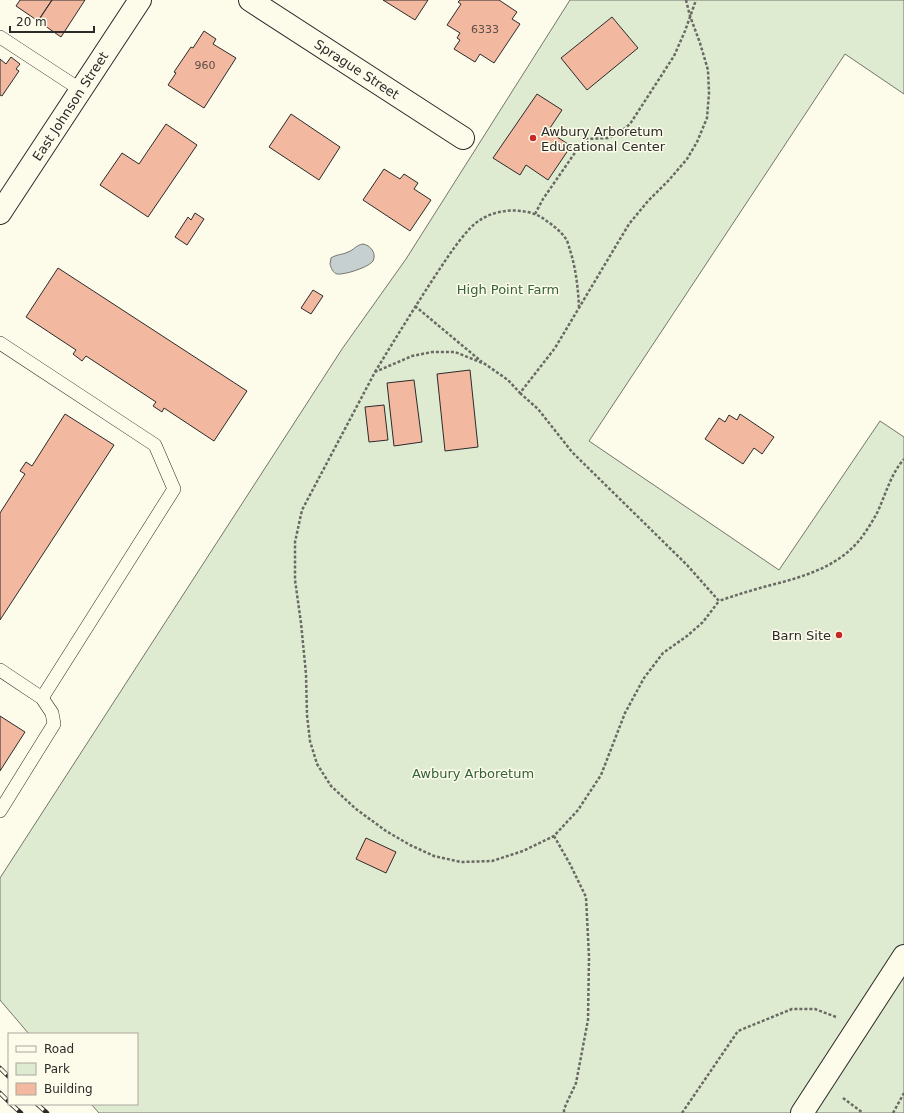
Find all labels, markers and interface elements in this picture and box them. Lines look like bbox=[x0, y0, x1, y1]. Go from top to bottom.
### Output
scale bar bbox=[10, 8, 94, 34]
text: 20 m bbox=[16, 15, 47, 29]
house number: 6333 bbox=[471, 23, 499, 36]
street label: Sprague Street bbox=[312, 36, 402, 102]
street label: East Johnson Street bbox=[30, 49, 111, 164]
house number: 960 bbox=[195, 59, 216, 72]
place label: Awbury Arboretum Educational Center bbox=[541, 124, 666, 154]
marker: Awbury Arboretum Educational Center bbox=[528, 133, 538, 143]
park label: High Point Farm bbox=[457, 282, 559, 297]
place label: Barn Site bbox=[772, 628, 831, 643]
marker: Barn Site bbox=[834, 630, 844, 640]
park label: Awbury Arboretum bbox=[412, 766, 534, 781]
legend bbox=[8, 1033, 138, 1105]
text: Road bbox=[44, 1042, 74, 1056]
text: Park bbox=[44, 1062, 70, 1076]
text: Building bbox=[44, 1082, 93, 1096]

